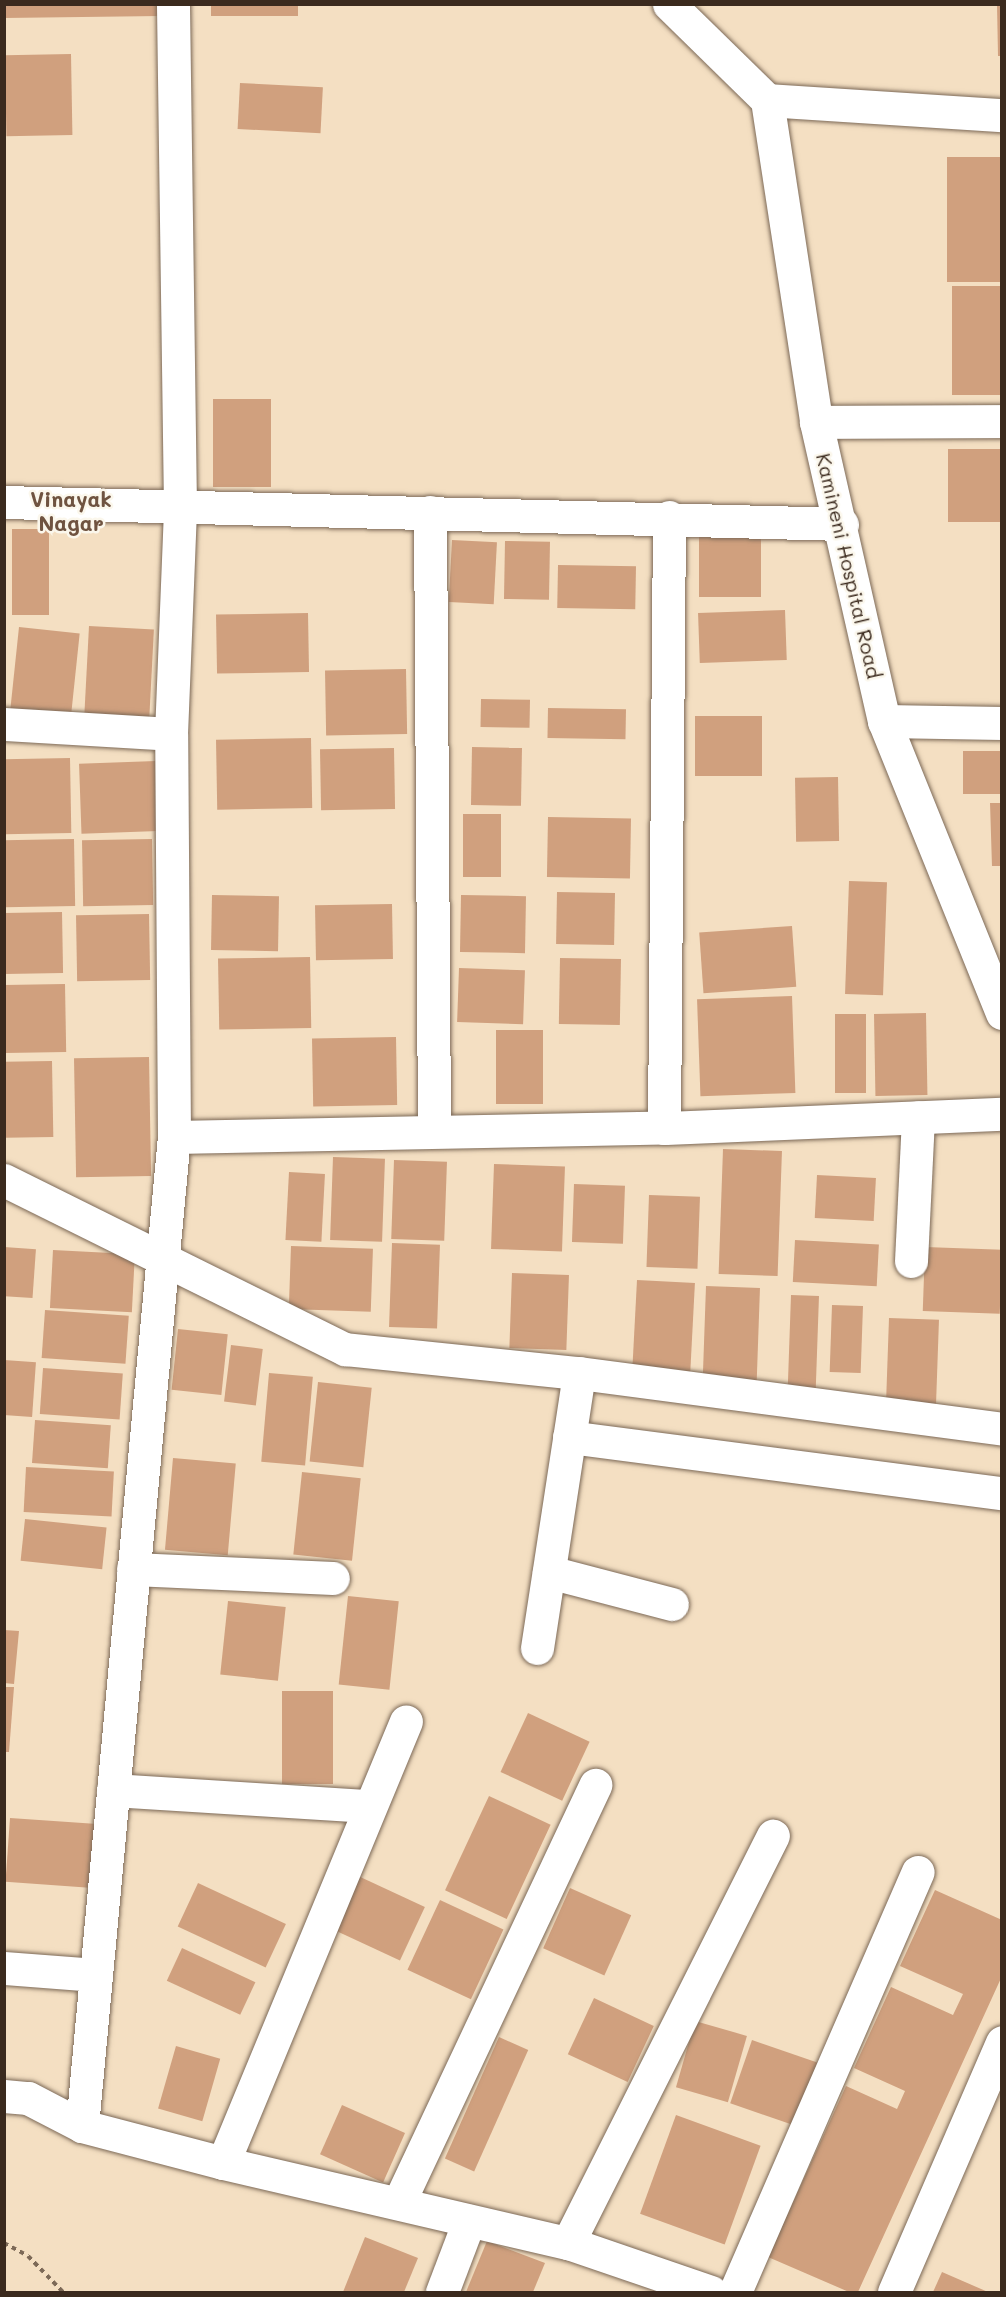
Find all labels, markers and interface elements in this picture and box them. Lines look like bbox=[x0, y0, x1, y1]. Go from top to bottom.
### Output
street label: Kamineni Hospital Road bbox=[811, 451, 887, 681]
district label: Vinayak Nagar bbox=[30, 486, 112, 536]

